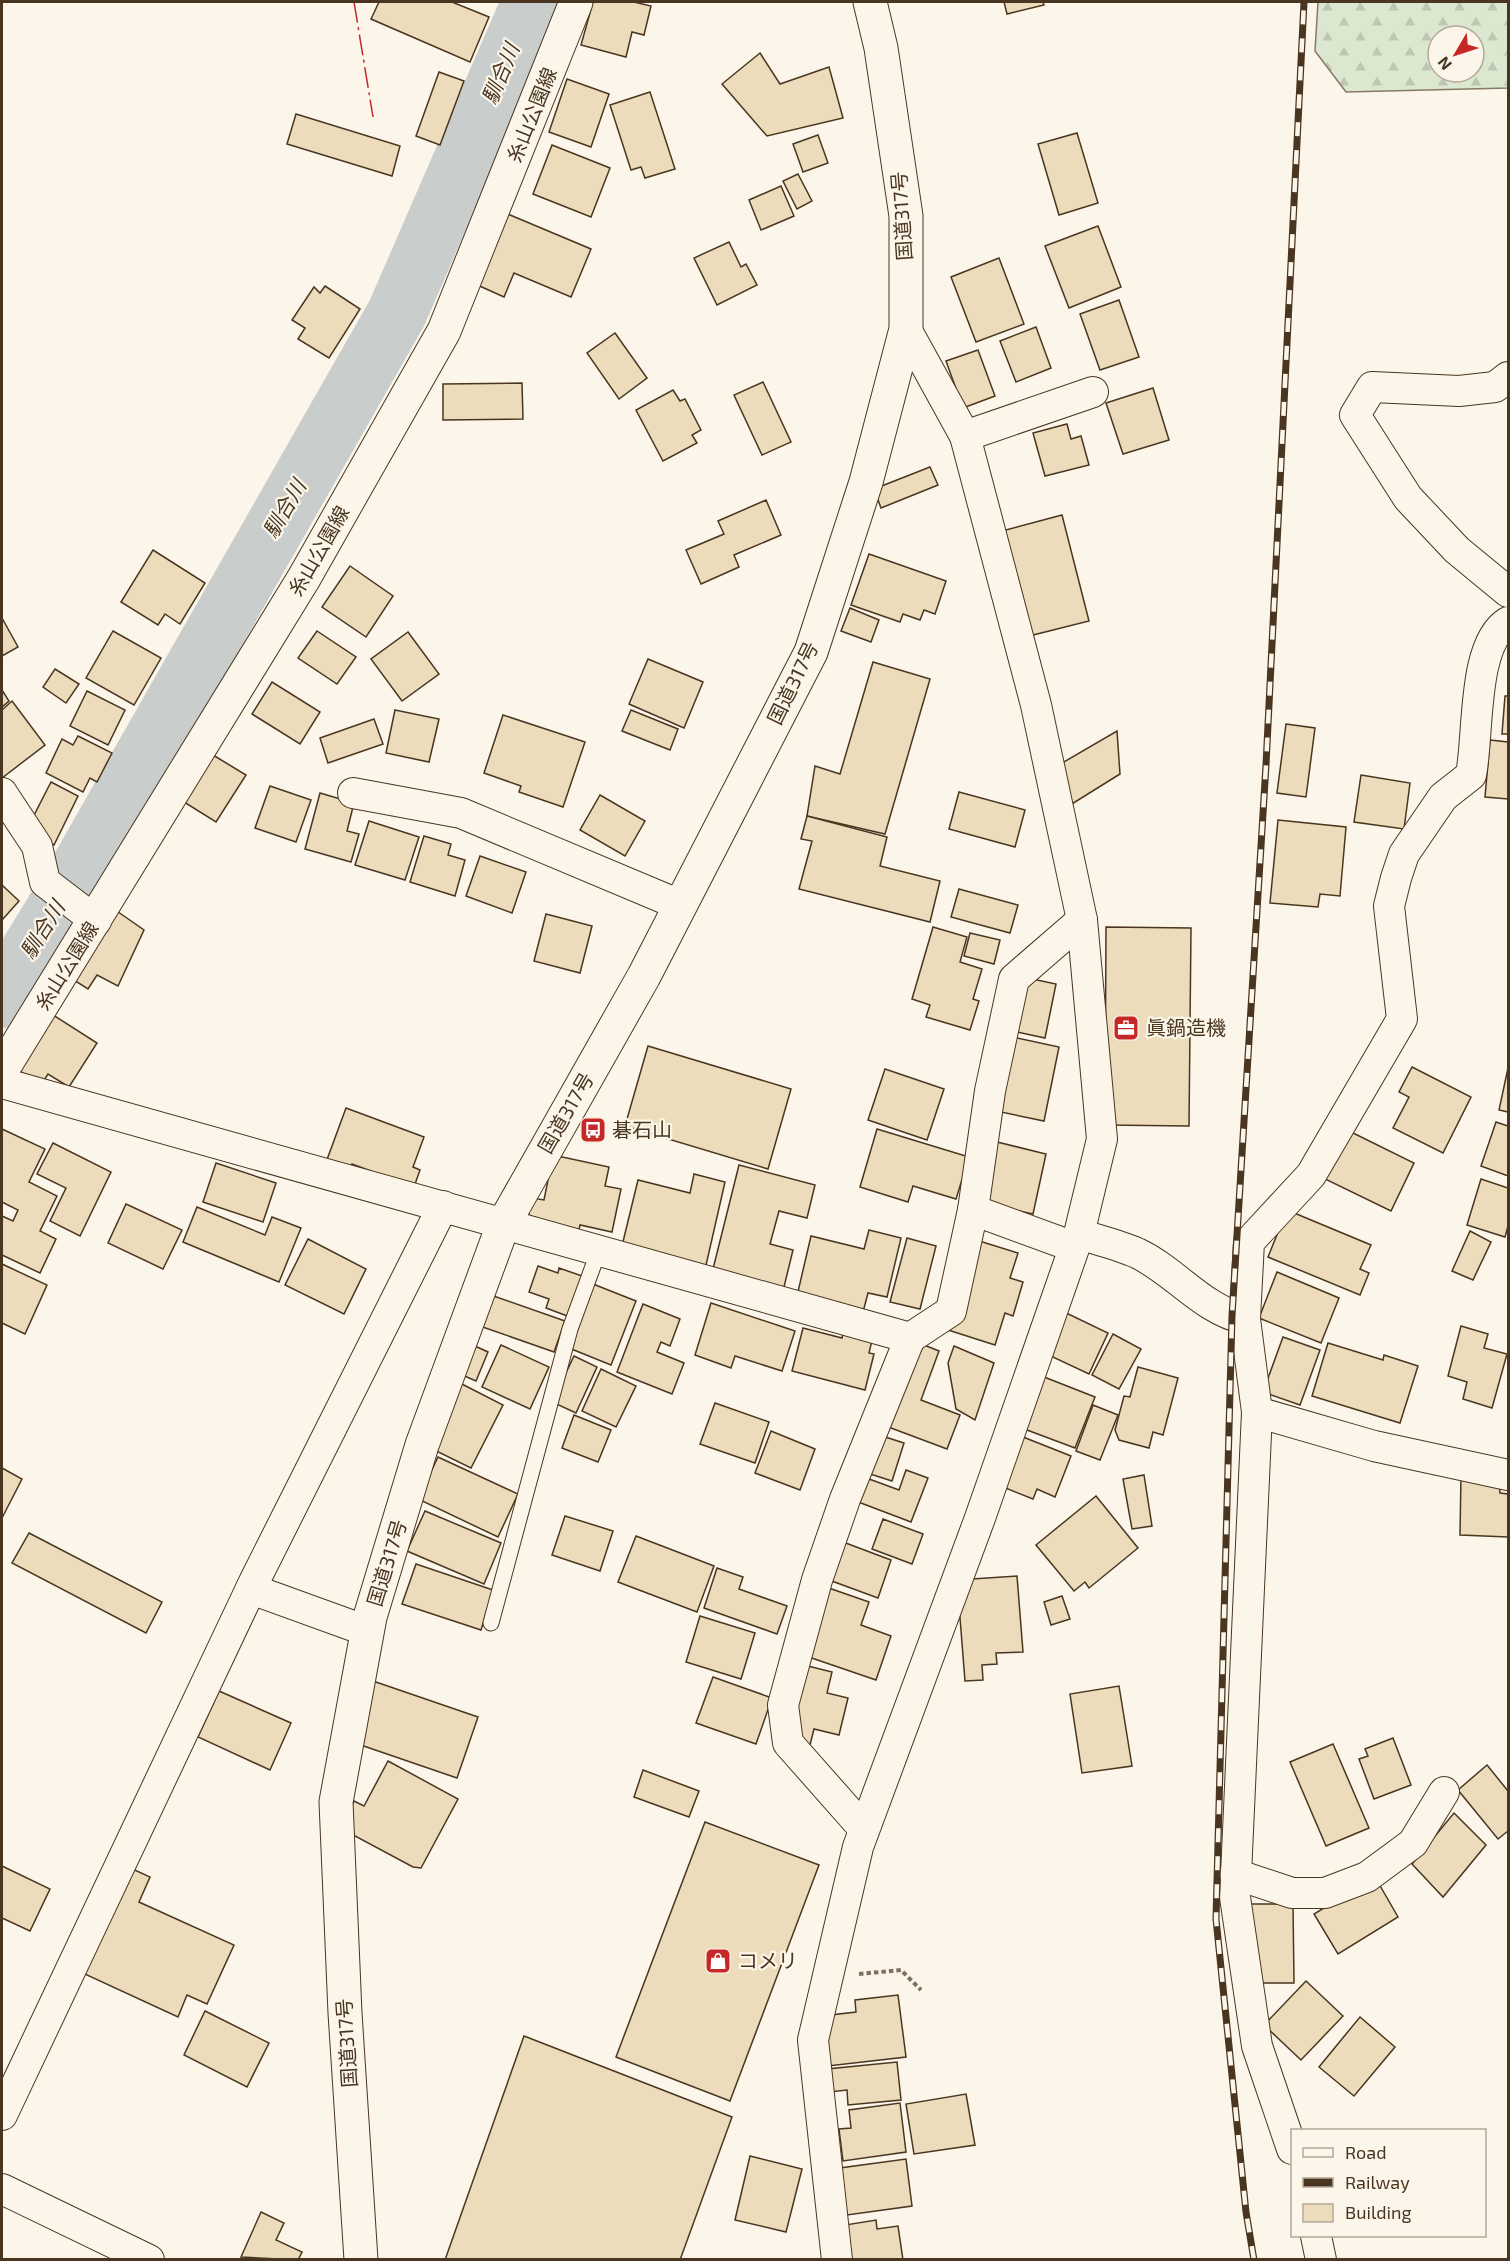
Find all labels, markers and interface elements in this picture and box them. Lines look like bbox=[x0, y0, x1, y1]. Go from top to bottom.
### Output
north arrow bbox=[1426, 24, 1486, 84]
water label: 馴合川 bbox=[476, 38, 524, 107]
text: N bbox=[1433, 53, 1455, 74]
street label: 糸山公園線 bbox=[501, 64, 561, 165]
street label: 国道317号 bbox=[886, 171, 916, 261]
water label: 馴合川 bbox=[257, 473, 311, 542]
street label: 糸山公園線 bbox=[283, 501, 354, 600]
street label: 国道317号 bbox=[762, 637, 822, 728]
water label: 馴合川 bbox=[14, 894, 70, 963]
street label: 糸山公園線 bbox=[29, 917, 103, 1014]
office icon: 眞鍋造機 bbox=[1111, 1013, 1141, 1043]
place label: 眞鍋造機 bbox=[1146, 1015, 1226, 1039]
street label: 国道317号 bbox=[532, 1068, 598, 1157]
bus stop icon: 碁石山 bbox=[578, 1115, 608, 1145]
place label: 碁石山 bbox=[612, 1117, 672, 1141]
street label: 国道317号 bbox=[362, 1516, 411, 1609]
shop icon: コメリ bbox=[703, 1946, 733, 1976]
place label: コメリ bbox=[738, 1948, 798, 1972]
street label: 国道317号 bbox=[331, 1998, 361, 2088]
legend bbox=[1291, 2129, 1486, 2237]
text: Road bbox=[1345, 2141, 1386, 2163]
text: Railway bbox=[1345, 2171, 1410, 2193]
text: Building bbox=[1345, 2201, 1412, 2223]

